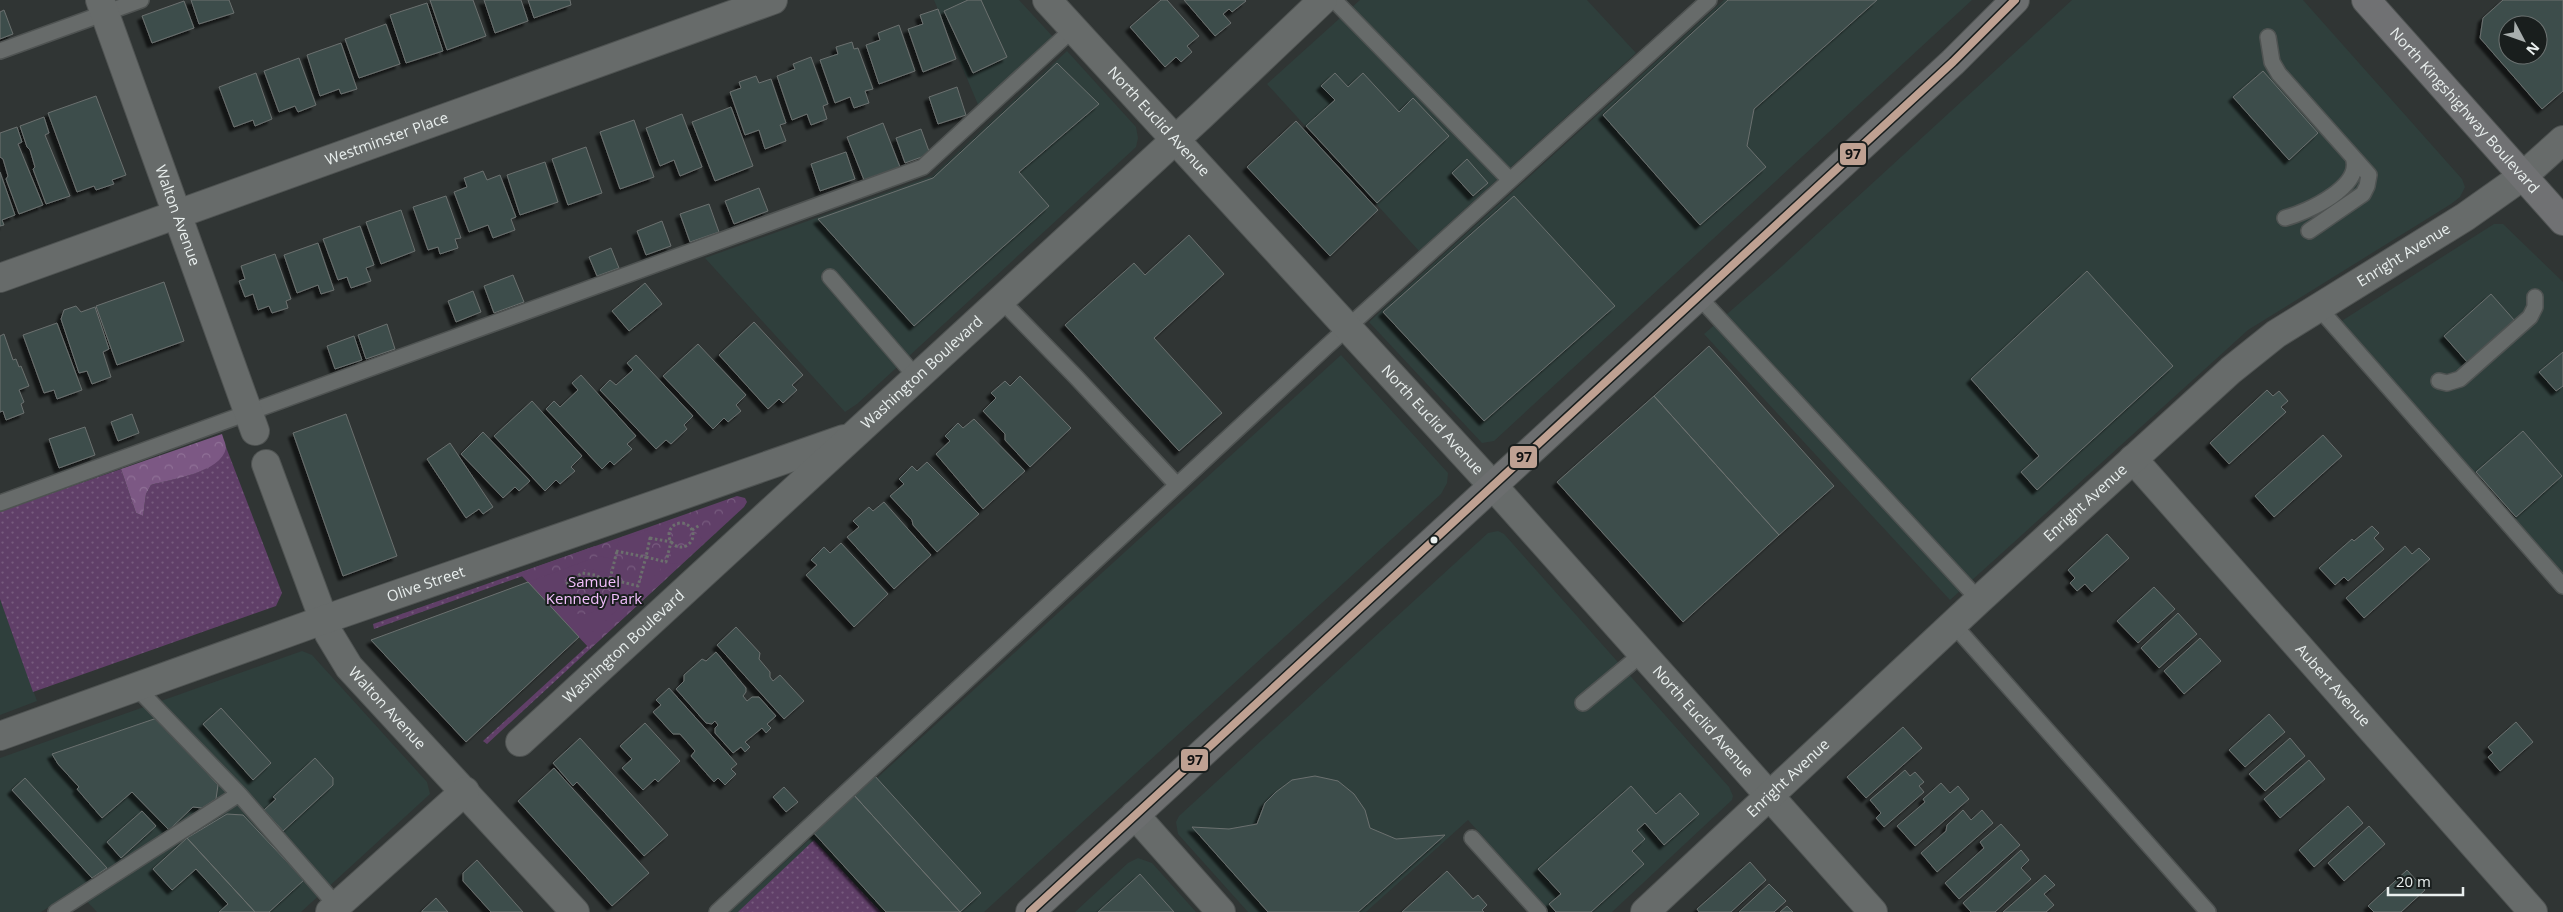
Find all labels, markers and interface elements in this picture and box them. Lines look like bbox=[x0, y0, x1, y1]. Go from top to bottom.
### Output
north arrow bbox=[2498, 15, 2548, 65]
street label: North Kingshighway Boulevard bbox=[2386, 24, 2544, 196]
street label: North Euclid Avenue bbox=[1104, 62, 1215, 180]
street label: Westminster Place bbox=[322, 107, 451, 169]
line badge: 97 bbox=[1839, 142, 1867, 166]
text: 97 bbox=[1845, 144, 1861, 163]
street label: Walton Avenue bbox=[151, 162, 206, 268]
street label: Enright Avenue bbox=[2353, 218, 2454, 291]
street label: Washington Boulevard bbox=[856, 311, 986, 433]
street label: North Euclid Avenue bbox=[1378, 360, 1489, 479]
line badge: 97 bbox=[1509, 445, 1538, 469]
text: 97 bbox=[1516, 447, 1532, 466]
street label: Enright Avenue bbox=[2039, 459, 2131, 545]
unlabelled marker bbox=[1429, 535, 1439, 545]
street label: Olive Street bbox=[384, 561, 467, 606]
park label: Samuel Kennedy Park bbox=[546, 571, 642, 608]
street label: Washington Boulevard bbox=[558, 585, 688, 707]
street label: Aubert Avenue bbox=[2292, 639, 2376, 730]
street label: North Euclid Avenue bbox=[1649, 661, 1759, 781]
street label: Walton Avenue bbox=[345, 662, 431, 753]
street label: Enright Avenue bbox=[1742, 734, 1833, 821]
line badge: 97 bbox=[1180, 748, 1209, 772]
text: 97 bbox=[1187, 750, 1203, 769]
scale bar bbox=[2388, 864, 2463, 896]
text: 20 m bbox=[2396, 871, 2431, 891]

